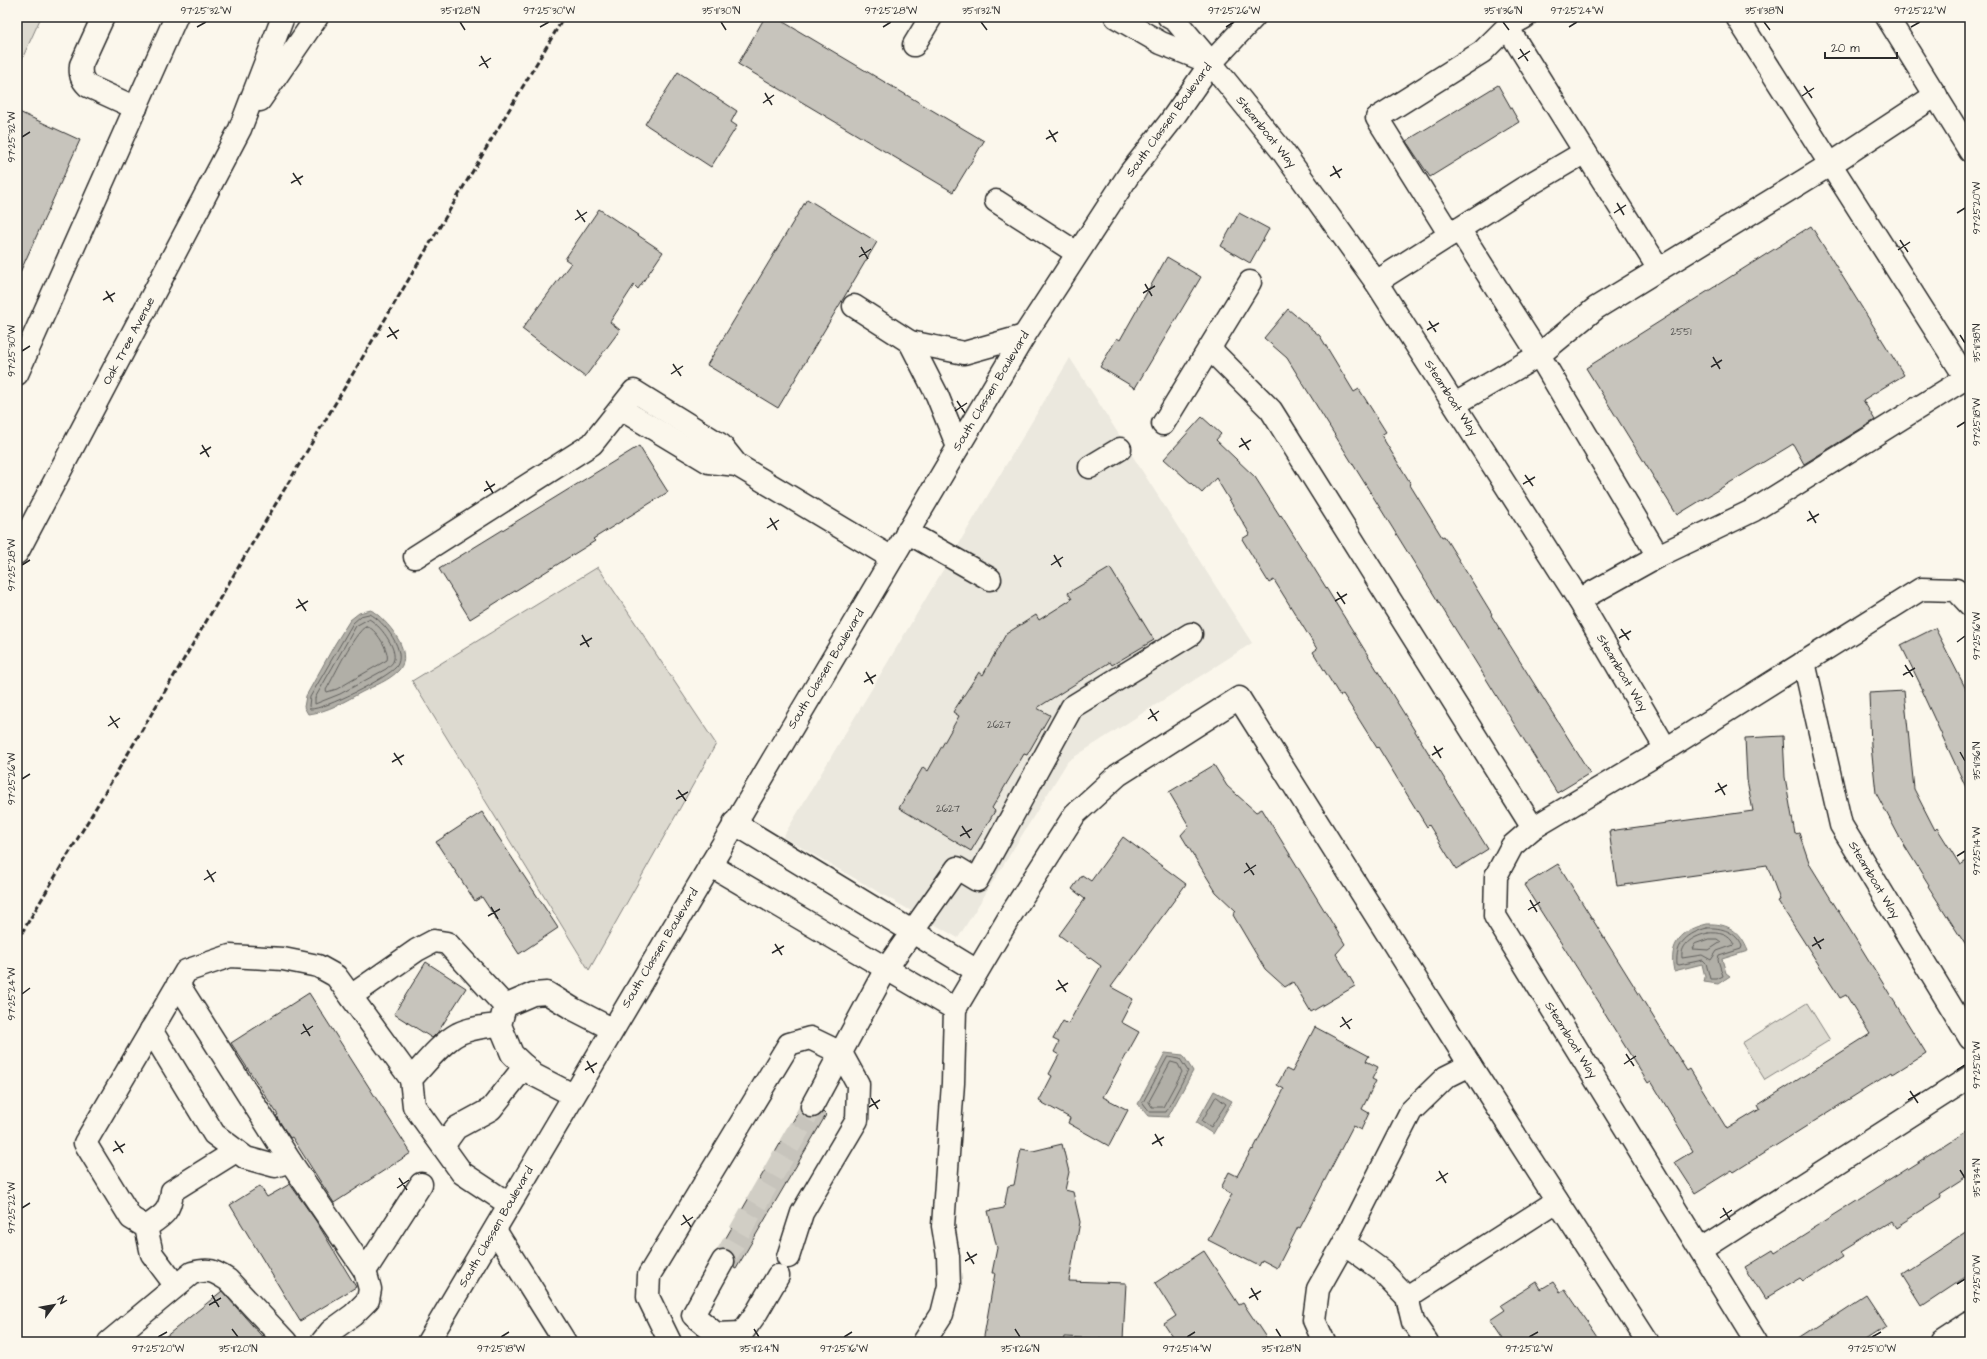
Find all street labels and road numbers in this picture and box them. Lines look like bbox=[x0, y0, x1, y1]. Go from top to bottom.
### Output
street label: South Classen Boulevard bbox=[1122, 60, 1216, 180]
street label: Steamboat Way bbox=[1231, 93, 1300, 172]
street label: Oak Tree Avenue bbox=[99, 294, 160, 388]
street label: South Classen Boulevard bbox=[948, 328, 1034, 454]
street label: Steamboat Way bbox=[1419, 357, 1482, 440]
street label: South Classen Boulevard bbox=[783, 606, 869, 732]
street label: Steamboat Way bbox=[1591, 631, 1652, 716]
street label: Steamboat Way bbox=[1843, 838, 1904, 923]
street label: South Classen Boulevard bbox=[617, 885, 703, 1011]
street label: Steamboat Way bbox=[1540, 998, 1602, 1083]
street label: South Classen Boulevard bbox=[454, 1163, 538, 1291]

